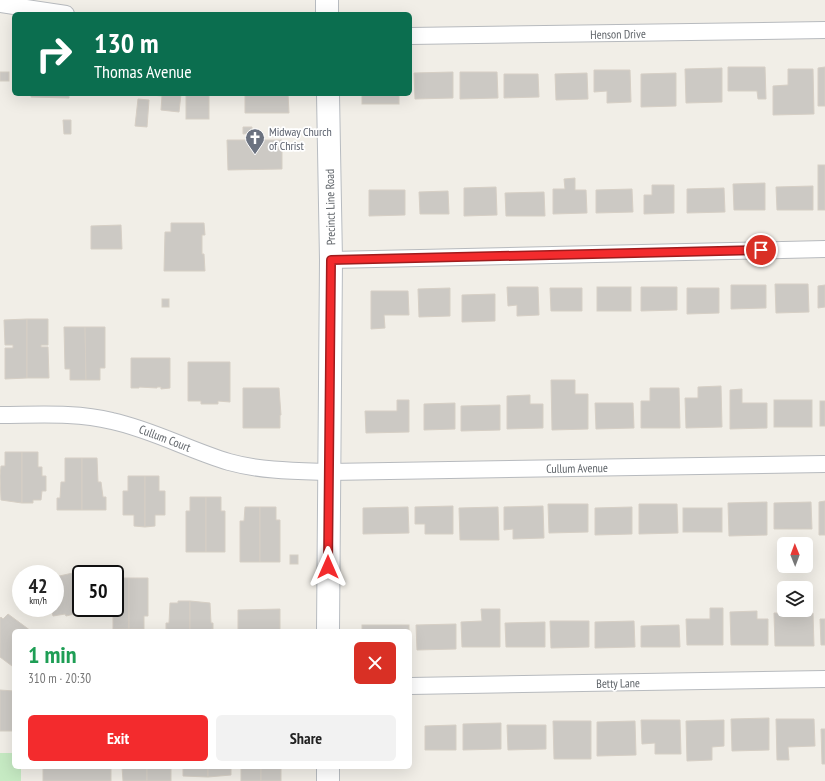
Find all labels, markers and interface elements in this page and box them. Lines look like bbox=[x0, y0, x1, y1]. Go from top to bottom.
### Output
text: 130 m bbox=[94, 24, 158, 61]
street label: Henson Drive bbox=[590, 26, 646, 42]
icon: right bbox=[28, 28, 80, 80]
text: Thomas Avenue bbox=[94, 60, 192, 83]
place label: Midway Church of Christ bbox=[269, 124, 332, 153]
church icon: Midway Church of Christ bbox=[244, 127, 266, 155]
street label: Precinct Line Road bbox=[322, 169, 338, 245]
pin bbox=[744, 233, 778, 267]
icon: arrive bbox=[750, 239, 772, 261]
street label: Cullum Court bbox=[137, 421, 194, 455]
street label: Cullum Avenue bbox=[546, 460, 608, 476]
north arrow bbox=[777, 537, 813, 573]
map controls bbox=[777, 537, 813, 617]
position arrow bbox=[307, 546, 349, 588]
speed limit sign: 50 bbox=[72, 565, 124, 617]
text: 42 bbox=[28, 573, 48, 599]
button: layers bbox=[777, 581, 813, 617]
text: km/h bbox=[29, 594, 47, 607]
text: 1 min bbox=[28, 639, 76, 670]
button: close bbox=[354, 642, 396, 684]
text: 310 m · 20:30 bbox=[28, 670, 91, 687]
street label: Betty Lane bbox=[596, 675, 640, 691]
button: Exit bbox=[28, 715, 208, 761]
button: Share bbox=[216, 715, 396, 761]

